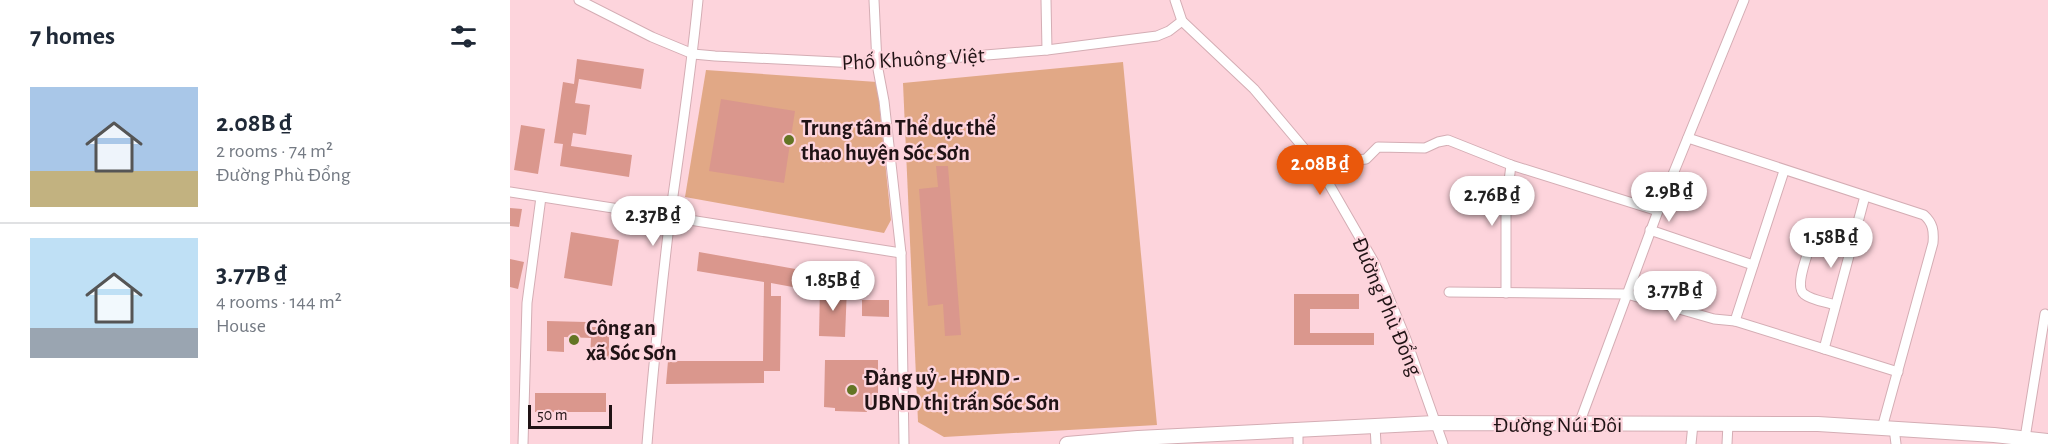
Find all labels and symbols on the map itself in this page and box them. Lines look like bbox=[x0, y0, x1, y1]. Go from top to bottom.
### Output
street label: Phố Khuông Việt bbox=[841, 44, 985, 74]
place label: Trung tâm Thể dục thể thao huyện Sóc Sơn bbox=[801, 113, 996, 165]
marker: Trung tâm Thể dục thể thao huyện Sóc Sơn bbox=[782, 133, 796, 147]
pin: 2.08B ₫ bbox=[1265, 145, 1375, 196]
pin: 2.9B ₫ bbox=[1620, 172, 1718, 223]
pin: 2.76B ₫ bbox=[1437, 176, 1547, 227]
pin: 2.37B ₫ bbox=[598, 196, 708, 247]
pin: 1.58B ₫ bbox=[1776, 218, 1886, 269]
street label: Đường Phù Đổng bbox=[1348, 234, 1426, 379]
pin: 1.85B ₫ bbox=[778, 261, 888, 312]
pin: 3.77B ₫ bbox=[1620, 271, 1730, 322]
place label: Công an xã Sóc Sơn bbox=[586, 317, 677, 364]
marker: Công an xã Sóc Sơn bbox=[567, 333, 581, 347]
place label: Đảng uỷ - HĐND - UBND thị trấn Sóc Sơn bbox=[864, 367, 1059, 414]
marker: Đảng uỷ - HĐND - UBND thị trấn Sóc Sơn bbox=[845, 383, 859, 397]
scale bar bbox=[528, 402, 612, 430]
street label: Đường Núi Đôi bbox=[1494, 414, 1622, 436]

